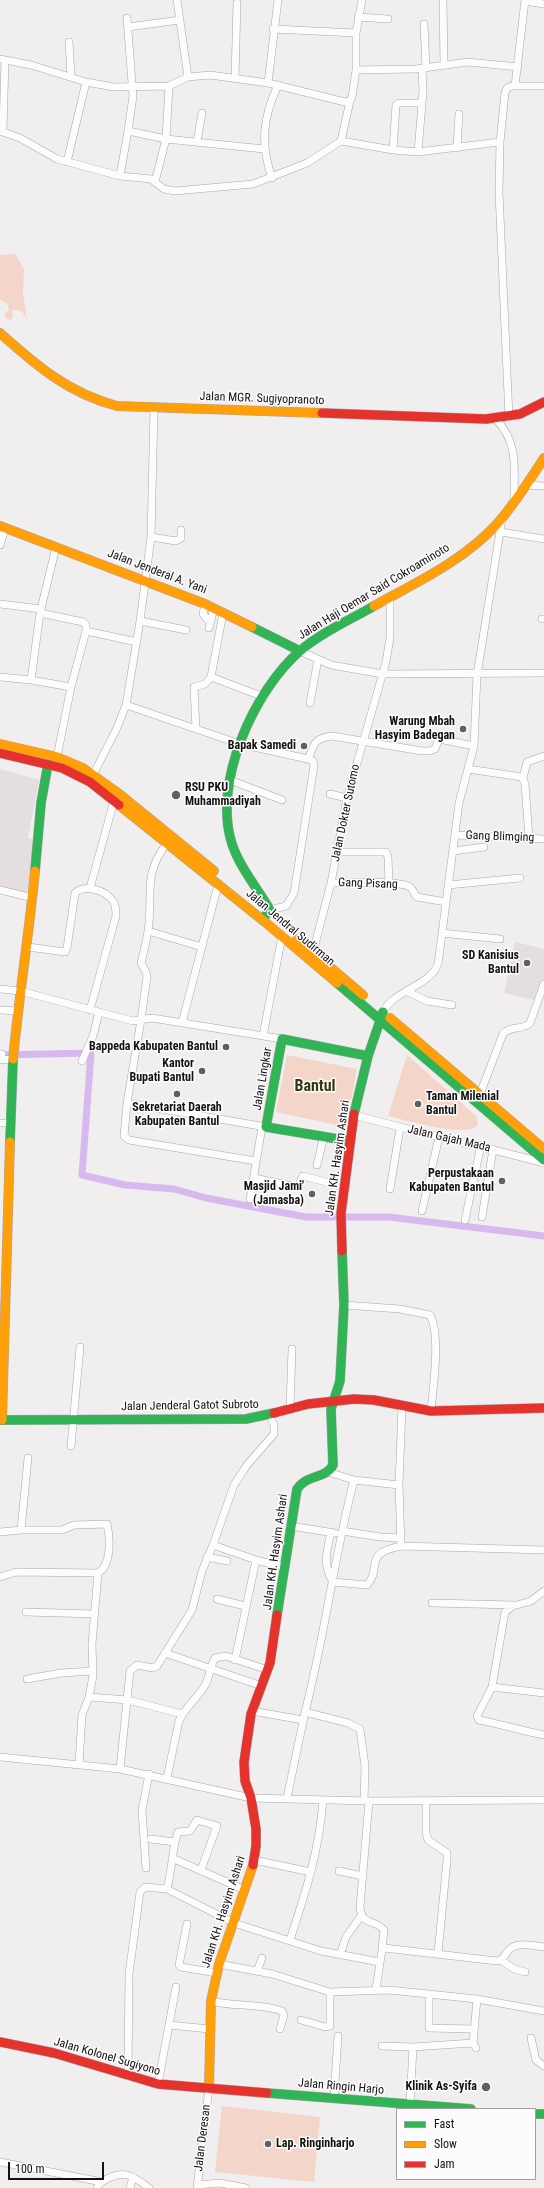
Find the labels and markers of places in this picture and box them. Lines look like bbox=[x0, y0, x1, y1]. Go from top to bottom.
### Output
place label: Warung Mbah Hasyim Badegan bbox=[375, 715, 455, 743]
marker: Warung Mbah Hasyim Badegan bbox=[458, 724, 468, 734]
place label: Bapak Samedi bbox=[228, 739, 296, 753]
marker: Bapak Samedi bbox=[299, 741, 309, 751]
place label: RSU PKU Muhammadiyah bbox=[185, 781, 261, 809]
marker: RSU PKU Muhammadiyah bbox=[170, 789, 182, 801]
place label: SD Kanisius Bantul bbox=[462, 949, 519, 977]
marker: SD Kanisius Bantul bbox=[522, 958, 532, 968]
place label: Bappeda Kabupaten Bantul bbox=[89, 1040, 218, 1054]
marker: Bappeda Kabupaten Bantul bbox=[221, 1042, 231, 1052]
place label: Kantor Bupati Bantul bbox=[129, 1057, 194, 1085]
marker: Kantor Bupati Bantul bbox=[197, 1066, 207, 1076]
marker: Sekretariat Daerah Kabupaten Bantul bbox=[172, 1089, 182, 1099]
place label: Taman Milenial Bantul bbox=[426, 1090, 499, 1118]
marker: Taman Milenial Bantul bbox=[413, 1099, 423, 1109]
place label: Sekretariat Daerah Kabupaten Bantul bbox=[132, 1101, 222, 1129]
place label: Perpustakaan Kabupaten Bantul bbox=[409, 1167, 494, 1195]
marker: Perpustakaan Kabupaten Bantul bbox=[497, 1176, 507, 1186]
place label: Masjid Jami' (Jamasba) bbox=[244, 1180, 304, 1208]
marker: Masjid Jami' (Jamasba) bbox=[307, 1189, 317, 1199]
place label: Klinik As-Syifa bbox=[406, 2080, 477, 2094]
marker: Klinik As-Syifa bbox=[480, 2081, 492, 2093]
place label: Lap. Ringinharjo bbox=[276, 2137, 355, 2151]
marker: Lap. Ringinharjo bbox=[263, 2139, 273, 2149]

